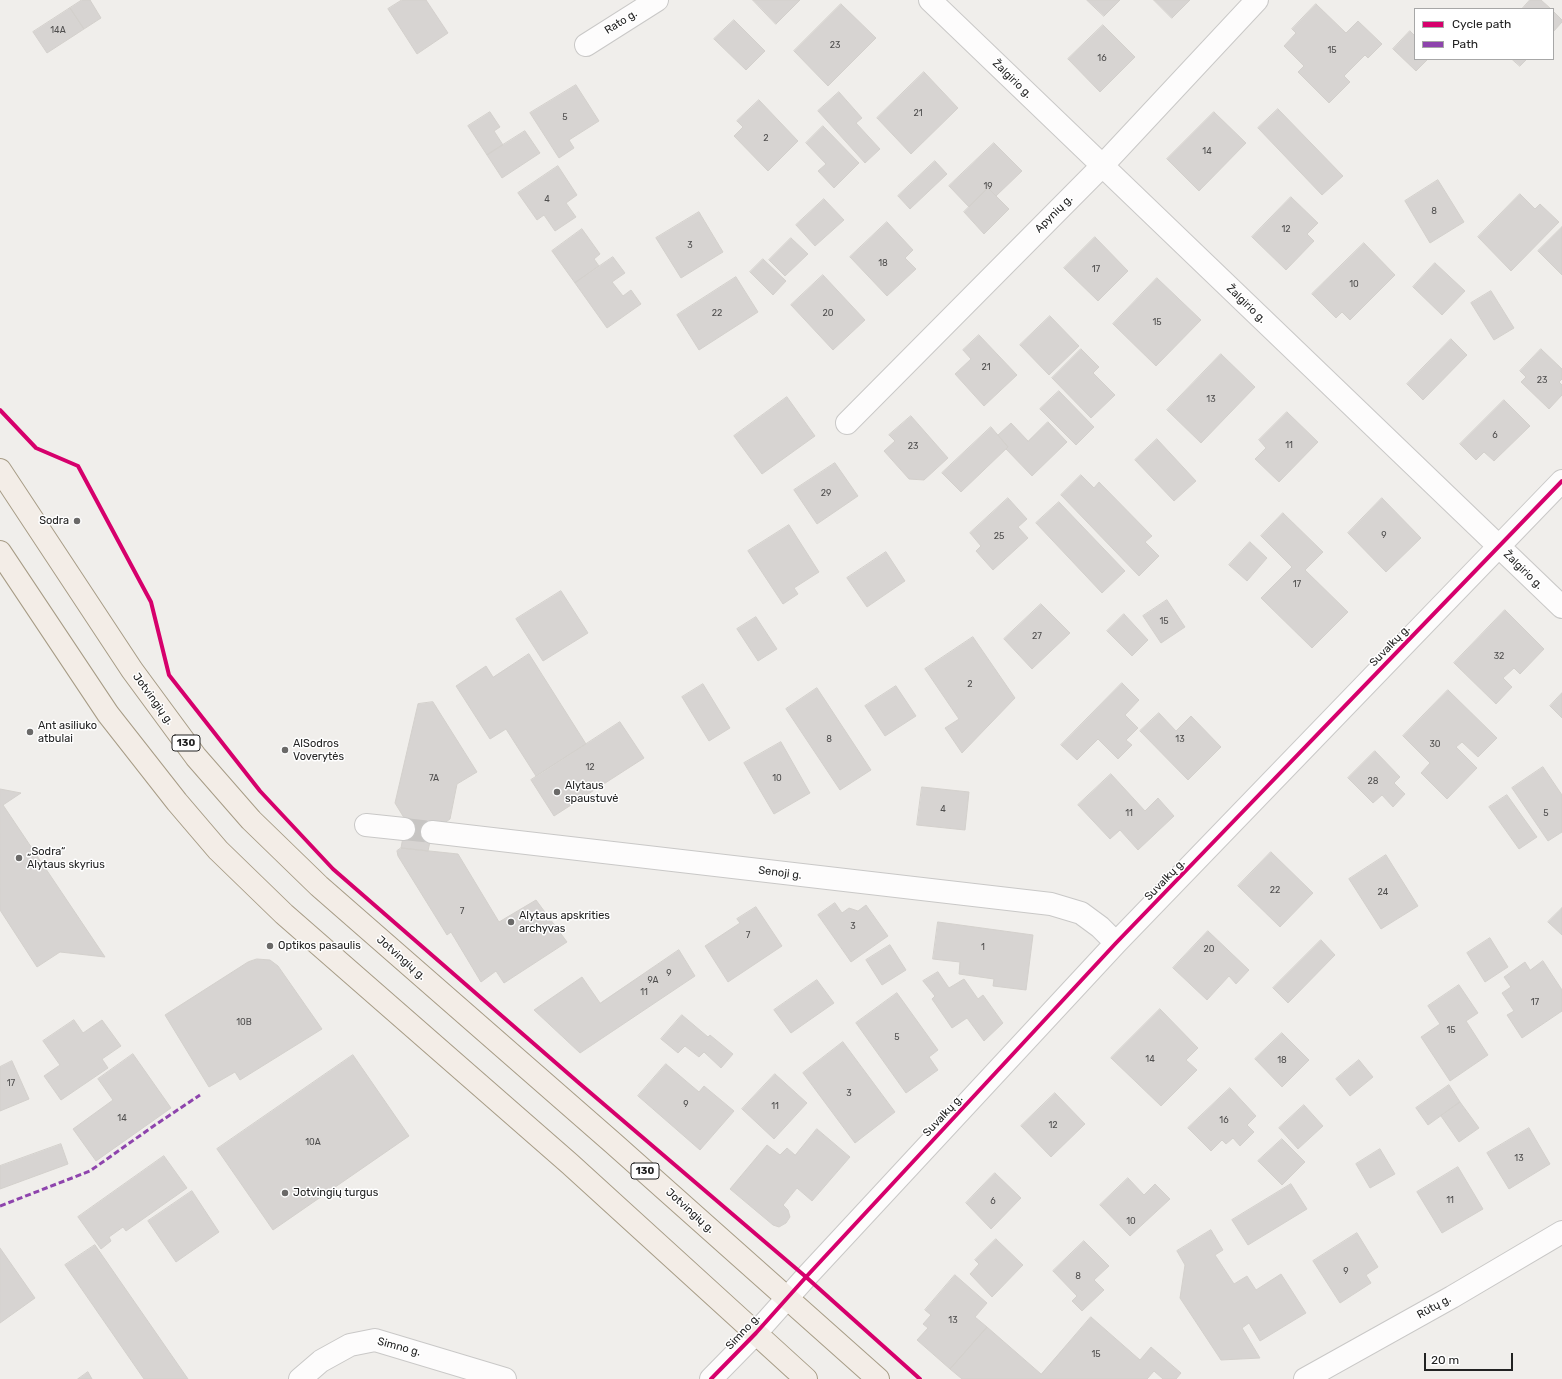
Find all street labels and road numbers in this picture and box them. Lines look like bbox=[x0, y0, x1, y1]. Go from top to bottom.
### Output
street label: Rato g. bbox=[602, 7, 640, 37]
street label: Žalgirio g. bbox=[990, 57, 1034, 101]
street label: Apynių g. bbox=[1032, 192, 1076, 236]
street label: Žalgirio g. bbox=[1224, 282, 1268, 326]
street label: Žalgirio g. bbox=[1501, 548, 1545, 592]
street label: Suvalkų g. bbox=[1367, 623, 1413, 669]
street label: Jotvingių g. bbox=[130, 671, 176, 727]
road number: 130 bbox=[172, 735, 200, 751]
street label: Suvalkų g. bbox=[1142, 857, 1188, 903]
street label: Senoji g. bbox=[758, 864, 802, 882]
street label: Jotvingių g. bbox=[374, 933, 428, 983]
street label: Suvalkų g. bbox=[920, 1092, 966, 1140]
road number: 130 bbox=[631, 1163, 659, 1179]
street label: Jotvingių g. bbox=[663, 1186, 717, 1236]
street label: Rūtų g. bbox=[1415, 1292, 1453, 1322]
street label: Simno g. bbox=[723, 1311, 763, 1353]
street label: Simno g. bbox=[376, 1335, 422, 1359]

